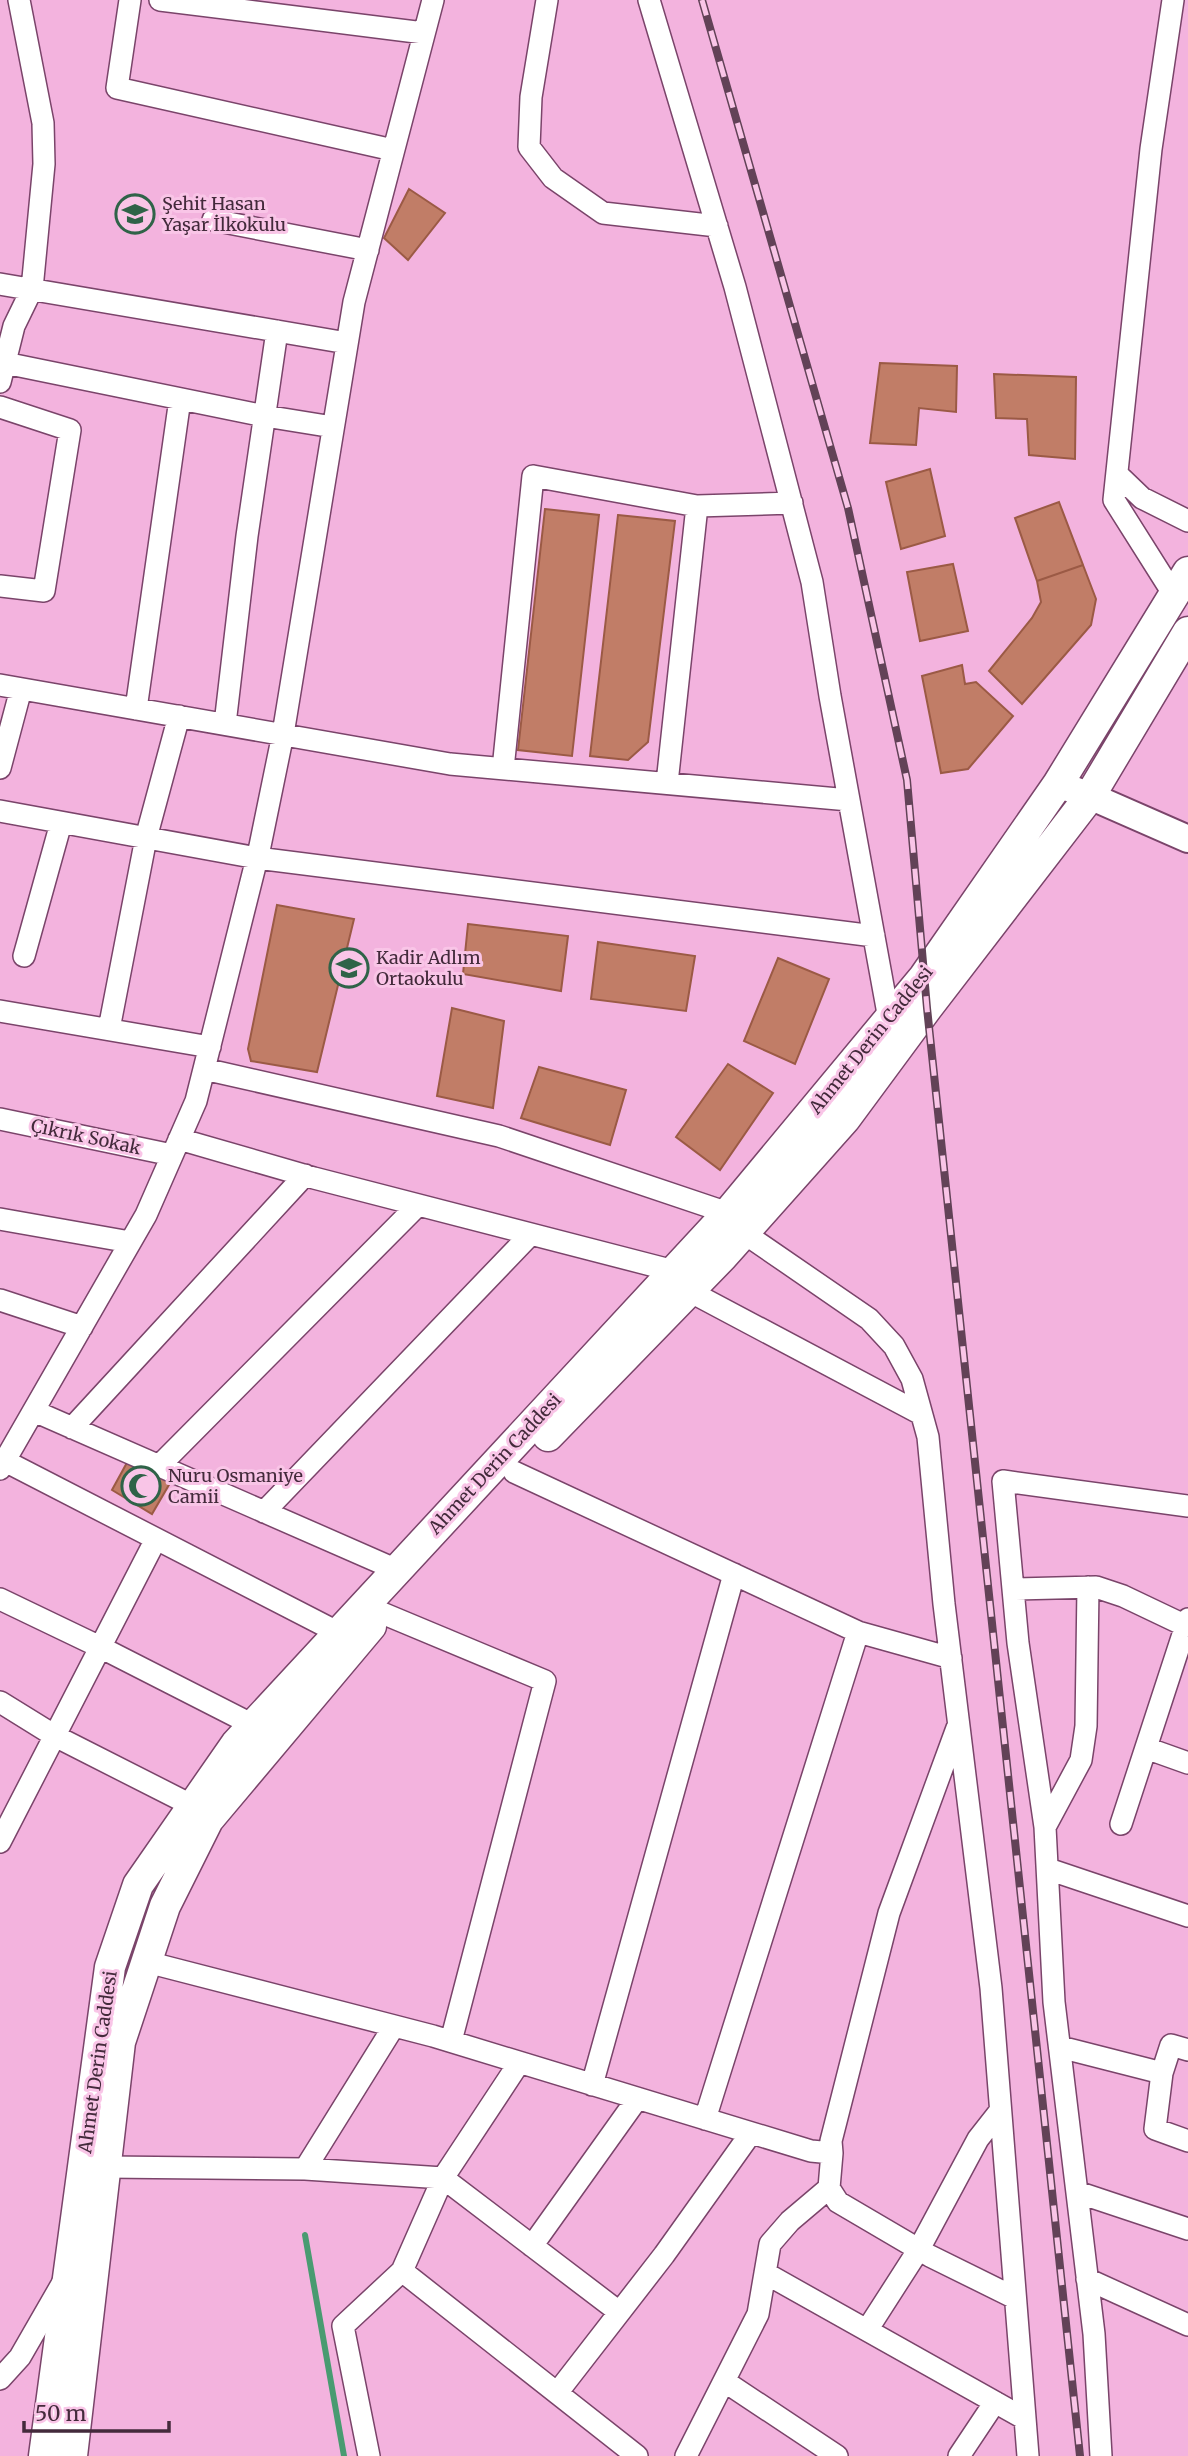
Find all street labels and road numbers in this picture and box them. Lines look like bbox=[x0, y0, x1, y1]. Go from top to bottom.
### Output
street label: Ahmet Derin Caddesi bbox=[803, 961, 938, 1119]
street label: Çıkrık Sokak bbox=[29, 1114, 144, 1160]
street label: Ahmet Derin Caddesi bbox=[423, 1388, 566, 1540]
street label: Ahmet Derin Caddesi bbox=[73, 1969, 122, 2156]

